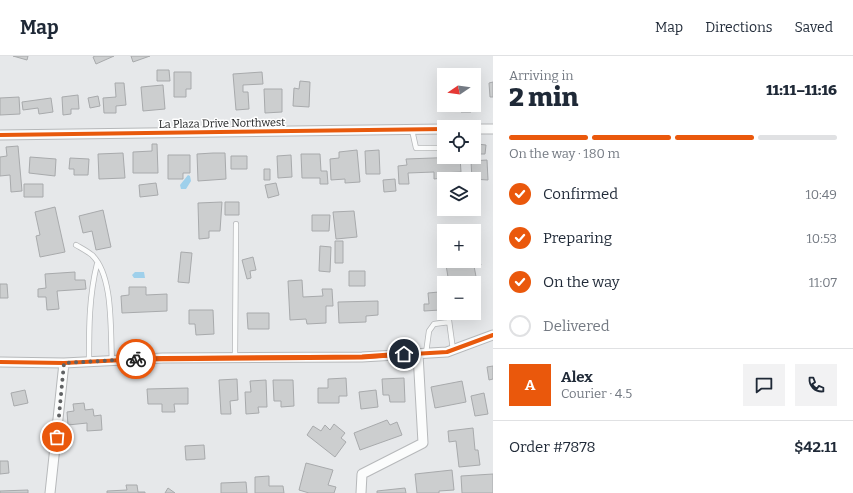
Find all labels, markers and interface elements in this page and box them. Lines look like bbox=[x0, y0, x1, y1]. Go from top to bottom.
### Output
text: Map bbox=[20, 16, 59, 39]
text: Map bbox=[655, 19, 683, 36]
text: Directions bbox=[705, 19, 773, 36]
text: Saved bbox=[795, 19, 833, 36]
north arrow bbox=[437, 68, 481, 112]
map controls bbox=[437, 68, 481, 320]
text: Arriving in bbox=[509, 68, 574, 83]
text: 11:11–11:16 bbox=[766, 81, 837, 99]
text: 2 min bbox=[509, 82, 579, 113]
street label: La Plaza Drive Northwest bbox=[159, 116, 285, 131]
button: locate bbox=[437, 120, 481, 164]
text: On the way · 180 m bbox=[509, 146, 620, 161]
button: layers bbox=[437, 172, 481, 216]
icon: check bbox=[509, 183, 531, 205]
text: Confirmed bbox=[543, 185, 618, 203]
text: 10:49 bbox=[805, 187, 837, 202]
button: + bbox=[437, 224, 481, 268]
icon: check bbox=[509, 227, 531, 249]
text: Preparing bbox=[543, 229, 612, 247]
text: 10:53 bbox=[807, 231, 837, 246]
icon: check bbox=[509, 271, 531, 293]
text: On the way bbox=[543, 273, 620, 291]
text: 11:07 bbox=[809, 275, 837, 290]
button: − bbox=[437, 276, 481, 320]
text: Delivered bbox=[543, 317, 610, 335]
pin bbox=[387, 337, 421, 371]
courier bbox=[116, 339, 156, 379]
icon: home bbox=[393, 343, 415, 365]
icon: bike bbox=[125, 348, 147, 370]
button: chat bbox=[743, 364, 785, 406]
button: phone bbox=[795, 364, 837, 406]
text: Alex bbox=[561, 368, 593, 386]
text: A bbox=[525, 376, 535, 394]
text: Courier · 4.5 bbox=[561, 386, 632, 401]
pin bbox=[40, 420, 74, 454]
icon: bag bbox=[46, 426, 68, 448]
text: Order #7878 bbox=[509, 438, 596, 456]
text: $42.11 bbox=[794, 438, 837, 456]

